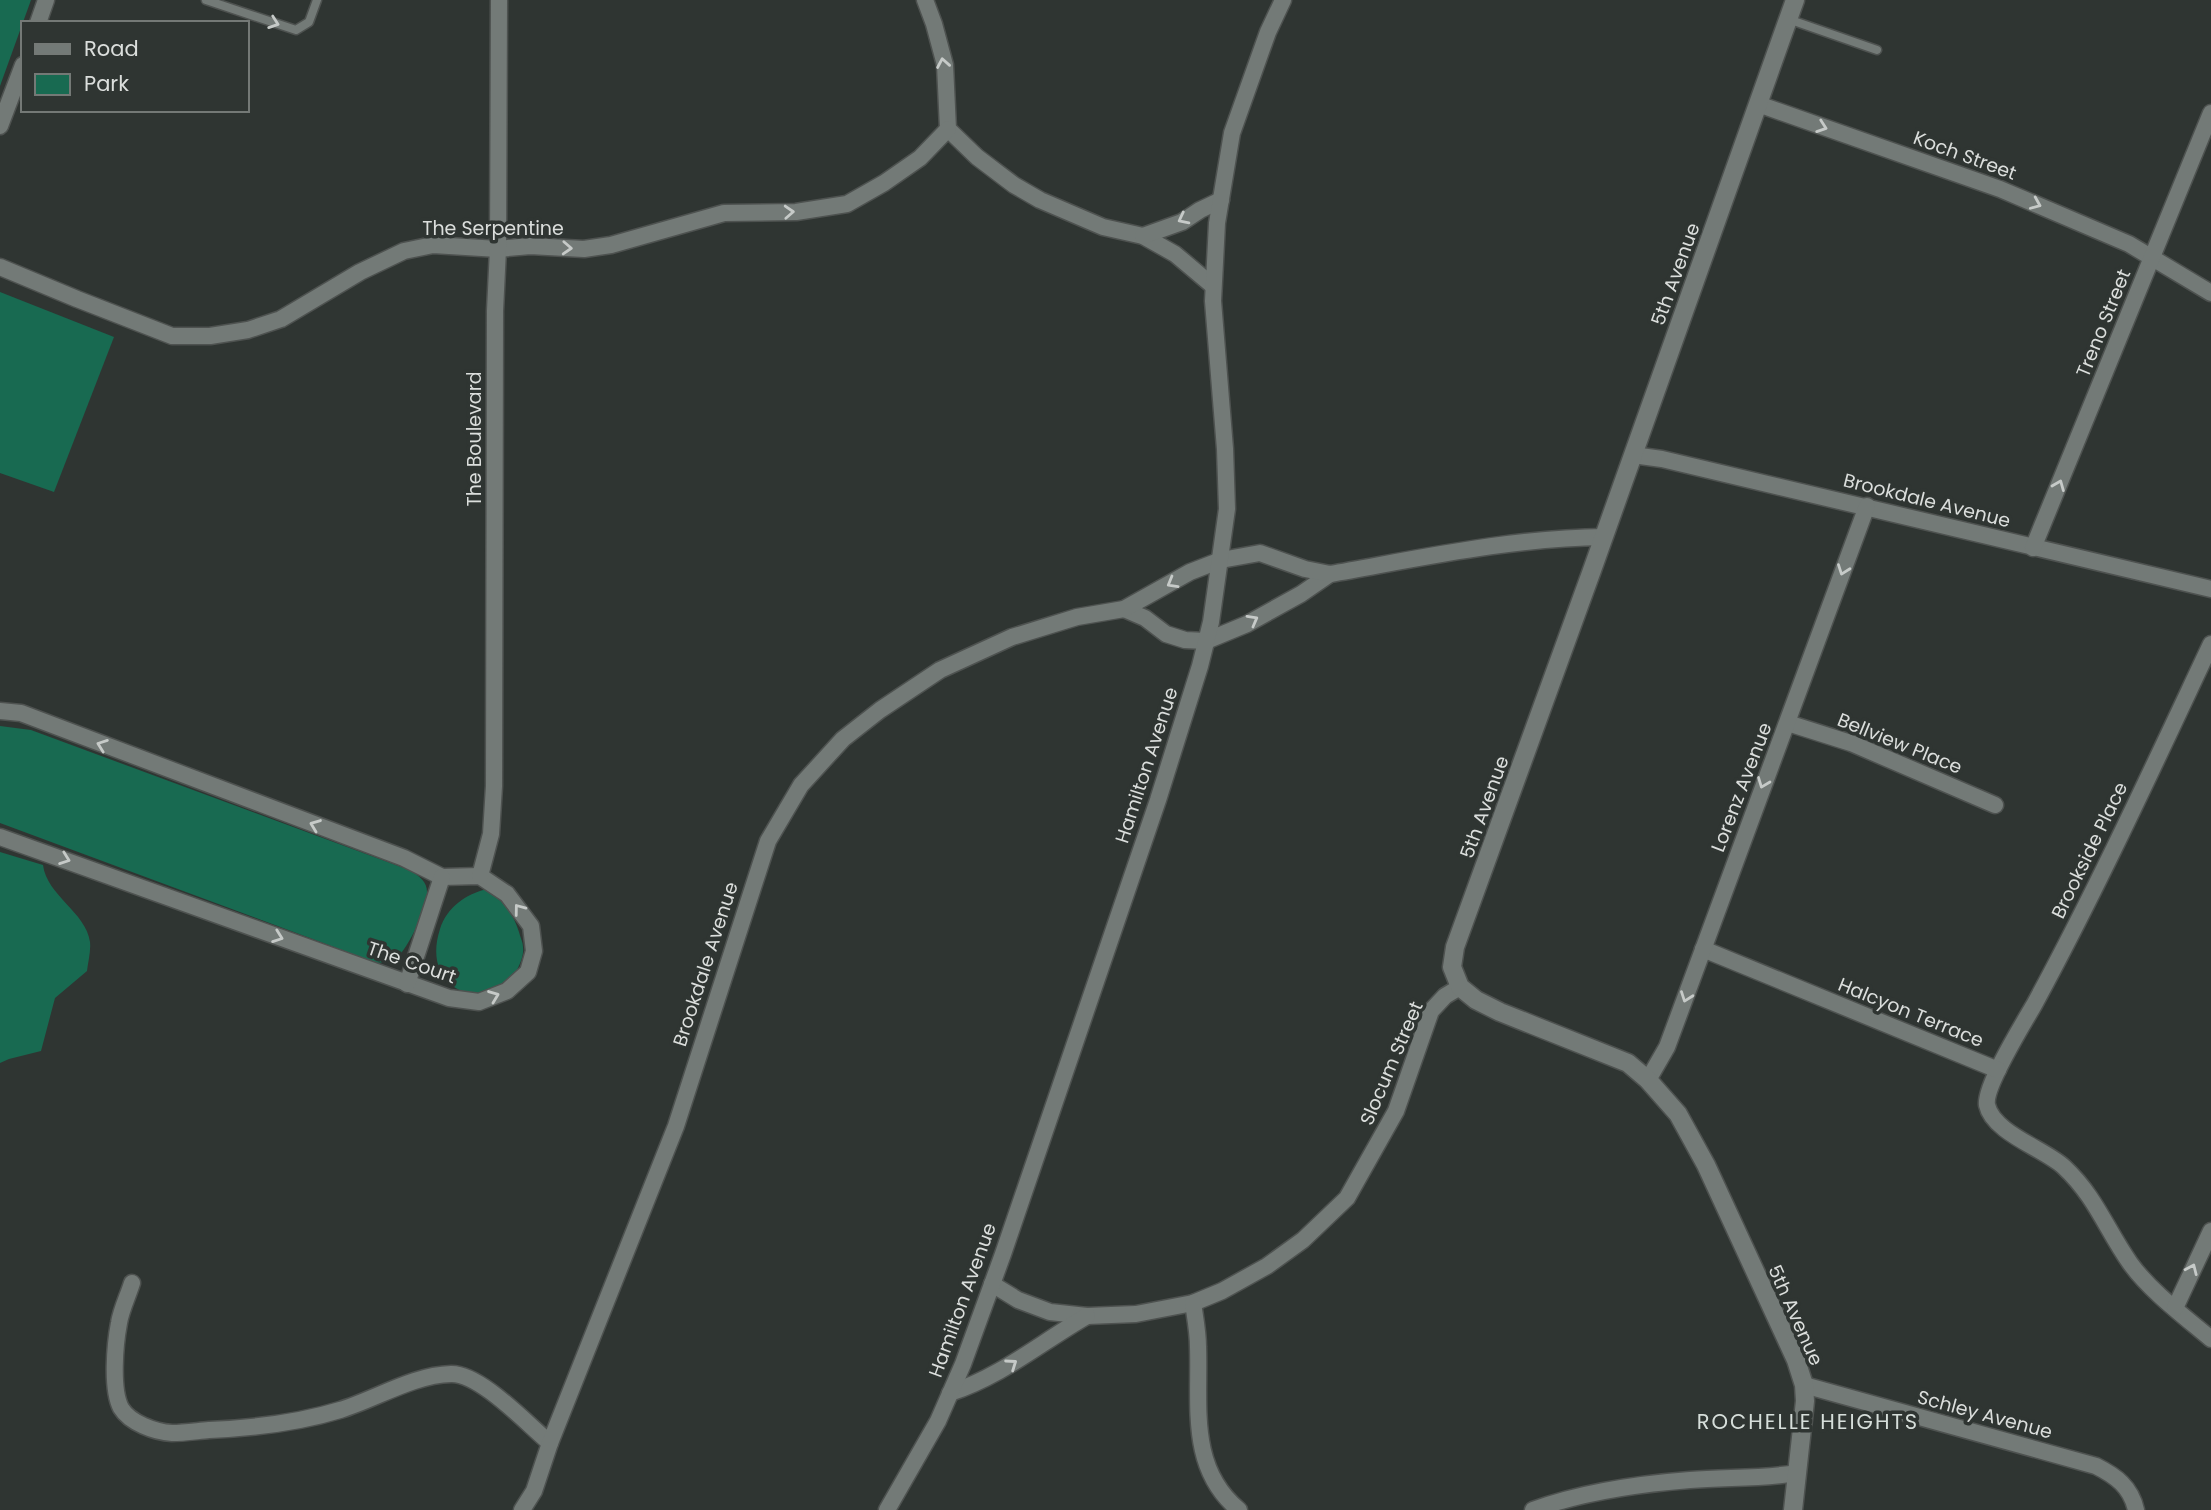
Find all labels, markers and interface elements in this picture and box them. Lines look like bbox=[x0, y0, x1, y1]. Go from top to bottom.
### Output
one-way arrow bbox=[267, 15, 280, 29]
legend bbox=[21, 21, 248, 112]
text: Road bbox=[84, 34, 139, 63]
one-way arrow bbox=[936, 57, 951, 69]
text: Park bbox=[84, 69, 129, 98]
one-way arrow bbox=[1816, 119, 1828, 133]
street label: Koch Street bbox=[1909, 124, 2020, 187]
one-way arrow bbox=[2029, 196, 2041, 210]
one-way arrow bbox=[784, 204, 795, 219]
one-way arrow bbox=[1178, 211, 1190, 225]
street label: The Serpentine bbox=[422, 215, 564, 242]
street label: 5th Avenue bbox=[1644, 219, 1707, 329]
one-way arrow bbox=[561, 240, 572, 255]
street label: Treno Street bbox=[2070, 265, 2137, 381]
street label: The Boulevard bbox=[461, 371, 488, 507]
street label: Brookdale Avenue bbox=[1840, 467, 2013, 534]
one-way arrow bbox=[2051, 480, 2065, 492]
one-way arrow bbox=[1837, 564, 1851, 576]
one-way arrow bbox=[1167, 574, 1180, 587]
one-way arrow bbox=[1246, 615, 1259, 628]
street label: Hamilton Avenue bbox=[1109, 684, 1184, 847]
street label: Bellview Place bbox=[1833, 706, 1966, 781]
street label: Lorenz Avenue bbox=[1704, 719, 1779, 856]
one-way arrow bbox=[96, 739, 108, 753]
street label: 5th Avenue bbox=[1453, 752, 1516, 862]
one-way arrow bbox=[1757, 777, 1771, 789]
street label: Brookside Place bbox=[2045, 777, 2134, 923]
one-way arrow bbox=[310, 819, 322, 833]
one-way arrow bbox=[58, 851, 70, 865]
street label: Brookdale Avenue bbox=[666, 878, 745, 1050]
one-way arrow bbox=[514, 904, 527, 917]
one-way arrow bbox=[272, 929, 284, 943]
street label: The Court bbox=[364, 935, 460, 990]
street label: Halcyon Terrace bbox=[1834, 971, 1988, 1054]
one-way arrow bbox=[487, 991, 499, 1005]
one-way arrow bbox=[1680, 991, 1694, 1003]
street label: Slocum Street bbox=[1353, 997, 1430, 1129]
street label: Hamilton Avenue bbox=[922, 1219, 1003, 1381]
street label: 5th Avenue bbox=[1761, 1261, 1830, 1370]
one-way arrow bbox=[2184, 1264, 2198, 1276]
one-way arrow bbox=[1004, 1360, 1017, 1372]
street label: Schley Avenue bbox=[1915, 1384, 2055, 1445]
district label: ROCHELLE HEIGHTS bbox=[1697, 1407, 1919, 1436]

